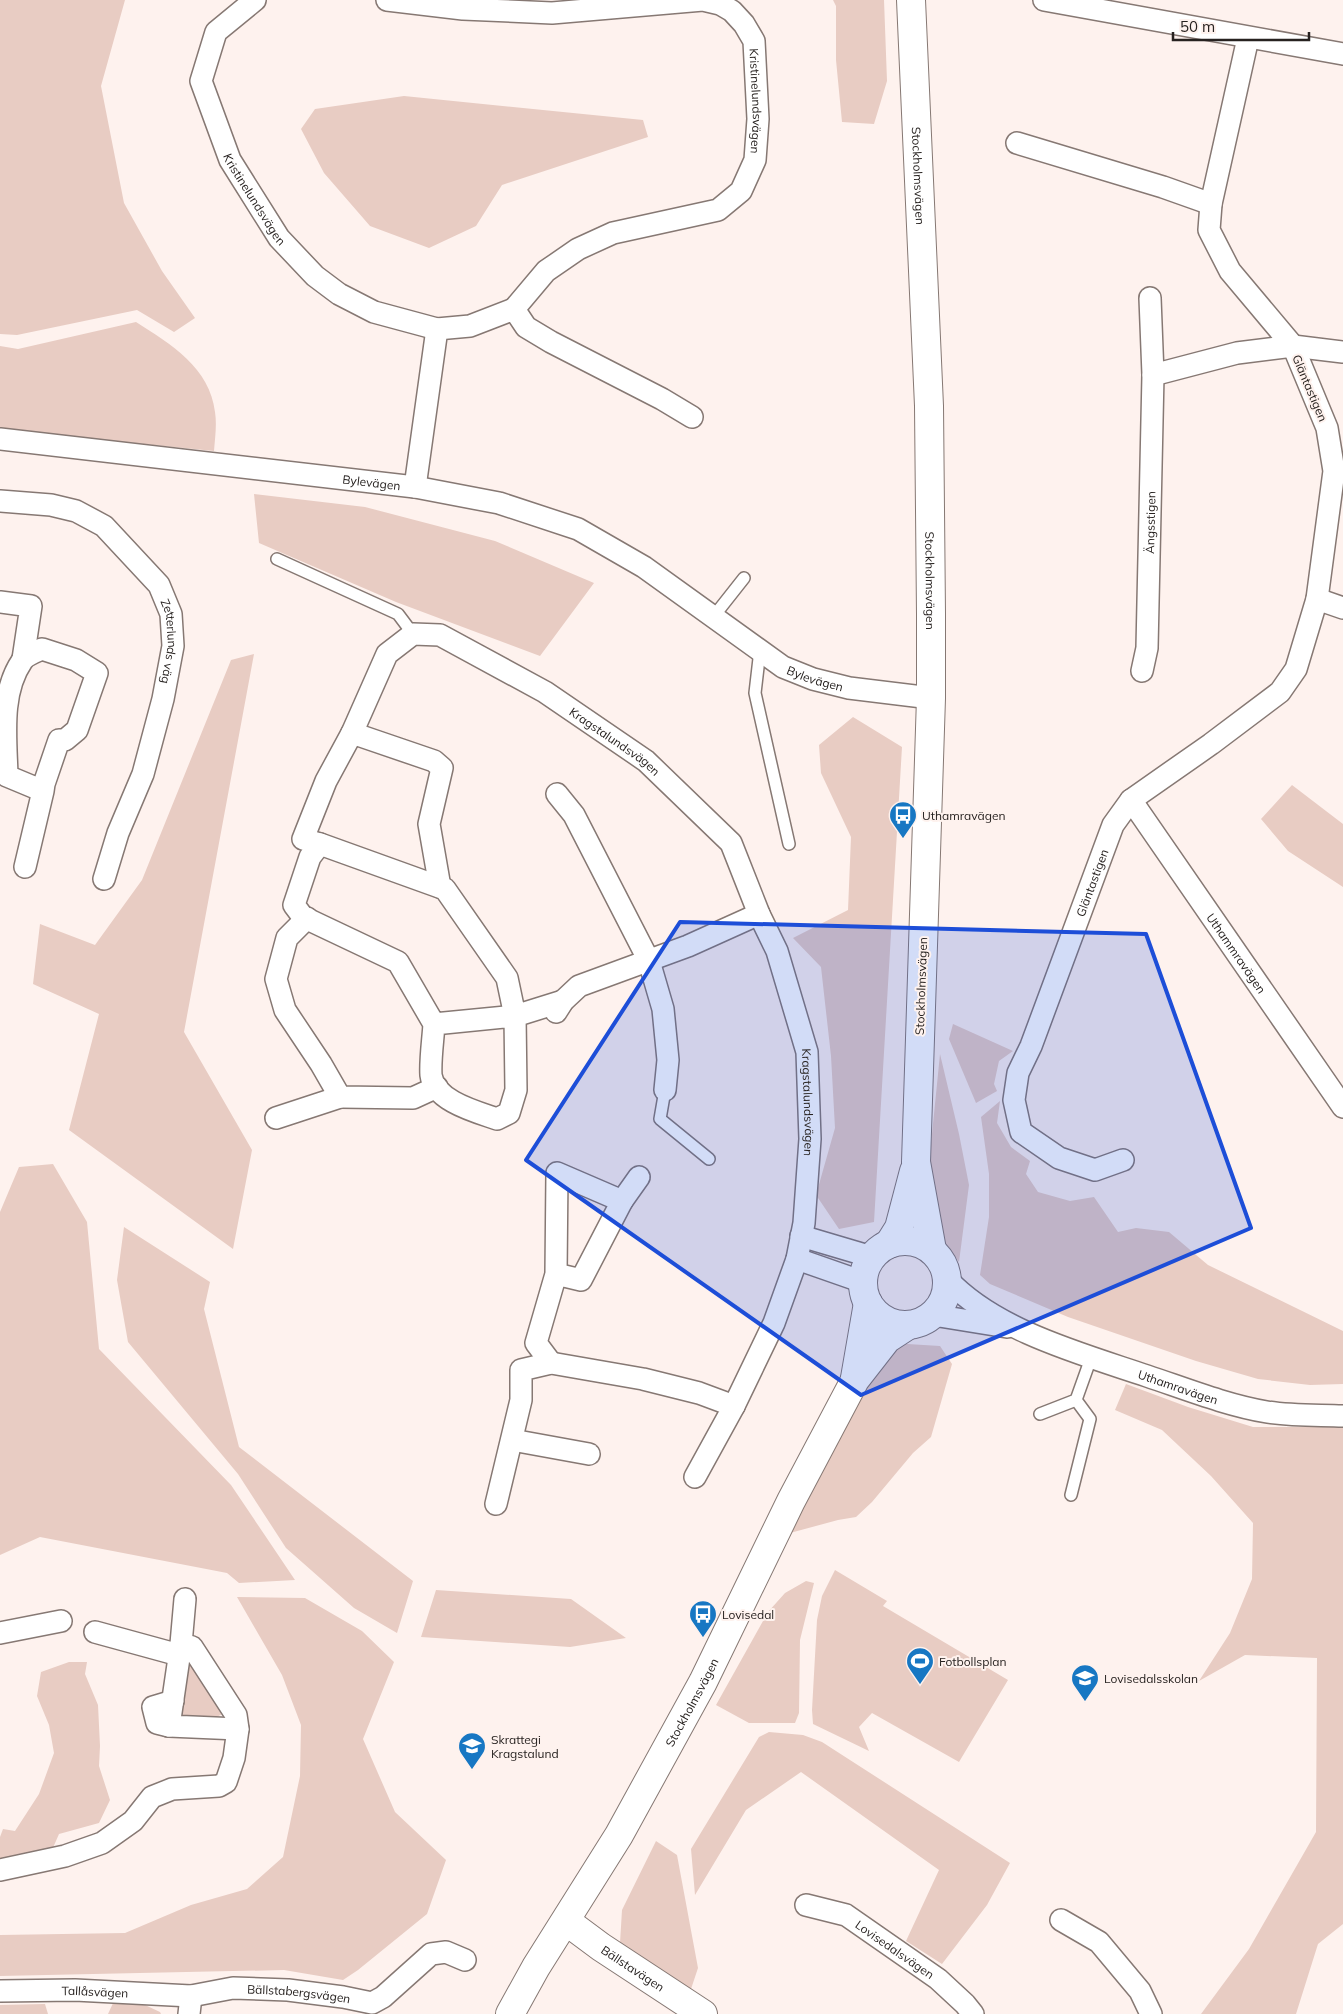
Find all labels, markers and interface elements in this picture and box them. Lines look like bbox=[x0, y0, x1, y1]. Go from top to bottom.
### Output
scale bar bbox=[1173, 10, 1309, 42]
text: 50 m bbox=[1180, 17, 1215, 36]
street label: Kristinelundsvägen bbox=[747, 48, 766, 154]
street label: Stockholmsvägen bbox=[909, 126, 928, 225]
street label: Kristinelundsvägen bbox=[221, 151, 289, 248]
street label: Gläntastigen bbox=[1289, 352, 1331, 424]
street label: Bylevägen bbox=[342, 471, 401, 493]
street label: Ängsstigen bbox=[1142, 491, 1158, 554]
street label: Stockholmsvägen bbox=[923, 531, 939, 630]
street label: Zetterlunds väg bbox=[158, 596, 181, 685]
street label: Bylevägen bbox=[785, 662, 845, 694]
street label: Kragstalundsvägen bbox=[567, 704, 664, 778]
bus stop icon: Uthamravägen bbox=[888, 800, 918, 839]
place label: Uthamravägen bbox=[922, 808, 1006, 823]
street label: Gläntastigen bbox=[1072, 847, 1111, 919]
street label: Uthammravägen bbox=[1204, 910, 1270, 996]
street label: Stockholmsvägen bbox=[912, 937, 930, 1035]
street label: Kragstalundsvägen bbox=[799, 1048, 818, 1157]
street label: Uthamravägen bbox=[1136, 1366, 1220, 1407]
bus stop icon: Lovisedal bbox=[688, 1599, 718, 1638]
place label: Lovisedal bbox=[722, 1607, 774, 1622]
sports icon: Fotbollsplan bbox=[905, 1646, 935, 1685]
place label: Fotbollsplan bbox=[939, 1654, 1007, 1669]
street label: Stockholmsvägen bbox=[662, 1655, 721, 1749]
school or university icon: Lovisedalsskolan bbox=[1070, 1663, 1100, 1702]
place label: Lovisedalsskolan bbox=[1104, 1671, 1198, 1686]
school or university icon: Skrattegi Kragstalund bbox=[457, 1731, 487, 1770]
place label: Skrattegi Kragstalund bbox=[491, 1732, 559, 1761]
street label: Lovisedalsvägen bbox=[853, 1917, 937, 1982]
street label: Bällstavägen bbox=[599, 1942, 668, 1994]
street label: Bällstabergsvägen bbox=[247, 1981, 352, 2006]
street label: Tallåsvägen bbox=[62, 1982, 129, 2000]

